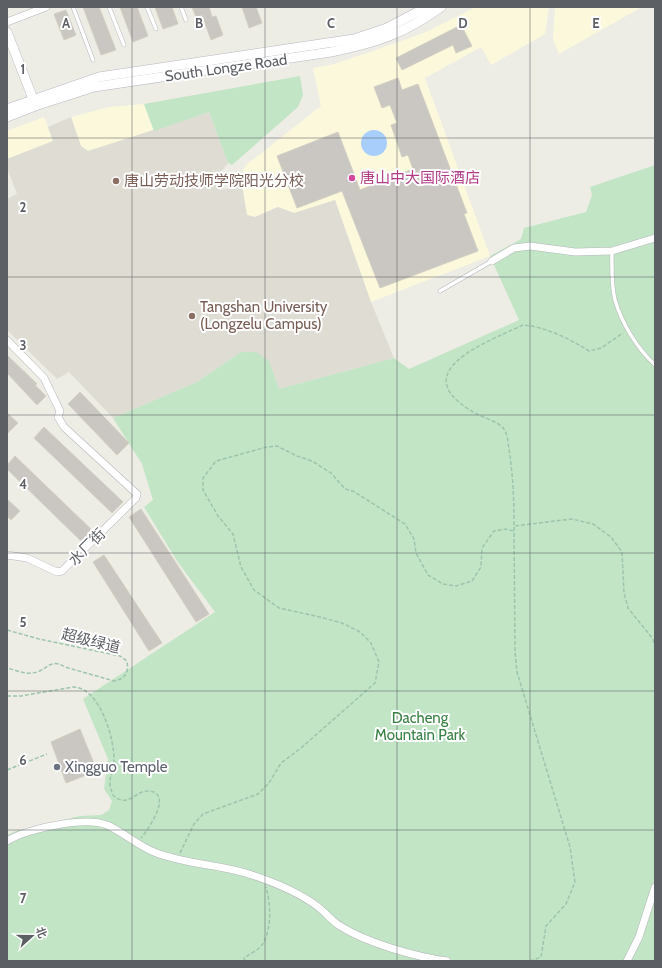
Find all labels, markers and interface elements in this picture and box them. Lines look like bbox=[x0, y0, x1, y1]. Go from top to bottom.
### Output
text: A bbox=[62, 15, 71, 31]
text: B bbox=[195, 15, 203, 31]
text: C bbox=[327, 15, 335, 31]
text: D bbox=[458, 15, 468, 31]
text: E bbox=[592, 15, 600, 31]
street label: South Longze Road bbox=[164, 51, 288, 85]
text: 1 bbox=[21, 61, 25, 77]
place label: 唐山中大国际酒店 bbox=[360, 169, 480, 187]
place label: 唐山劳动技师学院阳光分校 bbox=[124, 172, 304, 190]
marker: 唐山中大国际酒店 bbox=[347, 173, 357, 183]
marker: 唐山劳动技师学院阳光分校 bbox=[111, 176, 121, 186]
text: 2 bbox=[20, 199, 27, 215]
place label: Tangshan University (Longzelu Campus) bbox=[200, 298, 328, 333]
marker: Tangshan University (Longzelu Campus) bbox=[187, 311, 197, 321]
text: 3 bbox=[19, 337, 27, 353]
text: 4 bbox=[19, 476, 27, 492]
street label: 水厂街 bbox=[65, 525, 109, 569]
text: 5 bbox=[20, 614, 27, 630]
street label: 超级绿道 bbox=[60, 625, 122, 657]
park label: Dacheng Mountain Park bbox=[375, 709, 466, 744]
text: 6 bbox=[19, 752, 27, 768]
place label: Xingguo Temple bbox=[65, 758, 168, 776]
marker: Xingguo Temple bbox=[52, 762, 62, 772]
text: 7 bbox=[20, 890, 27, 906]
north arrow bbox=[12, 916, 52, 956]
text: 北 bbox=[33, 925, 50, 940]

